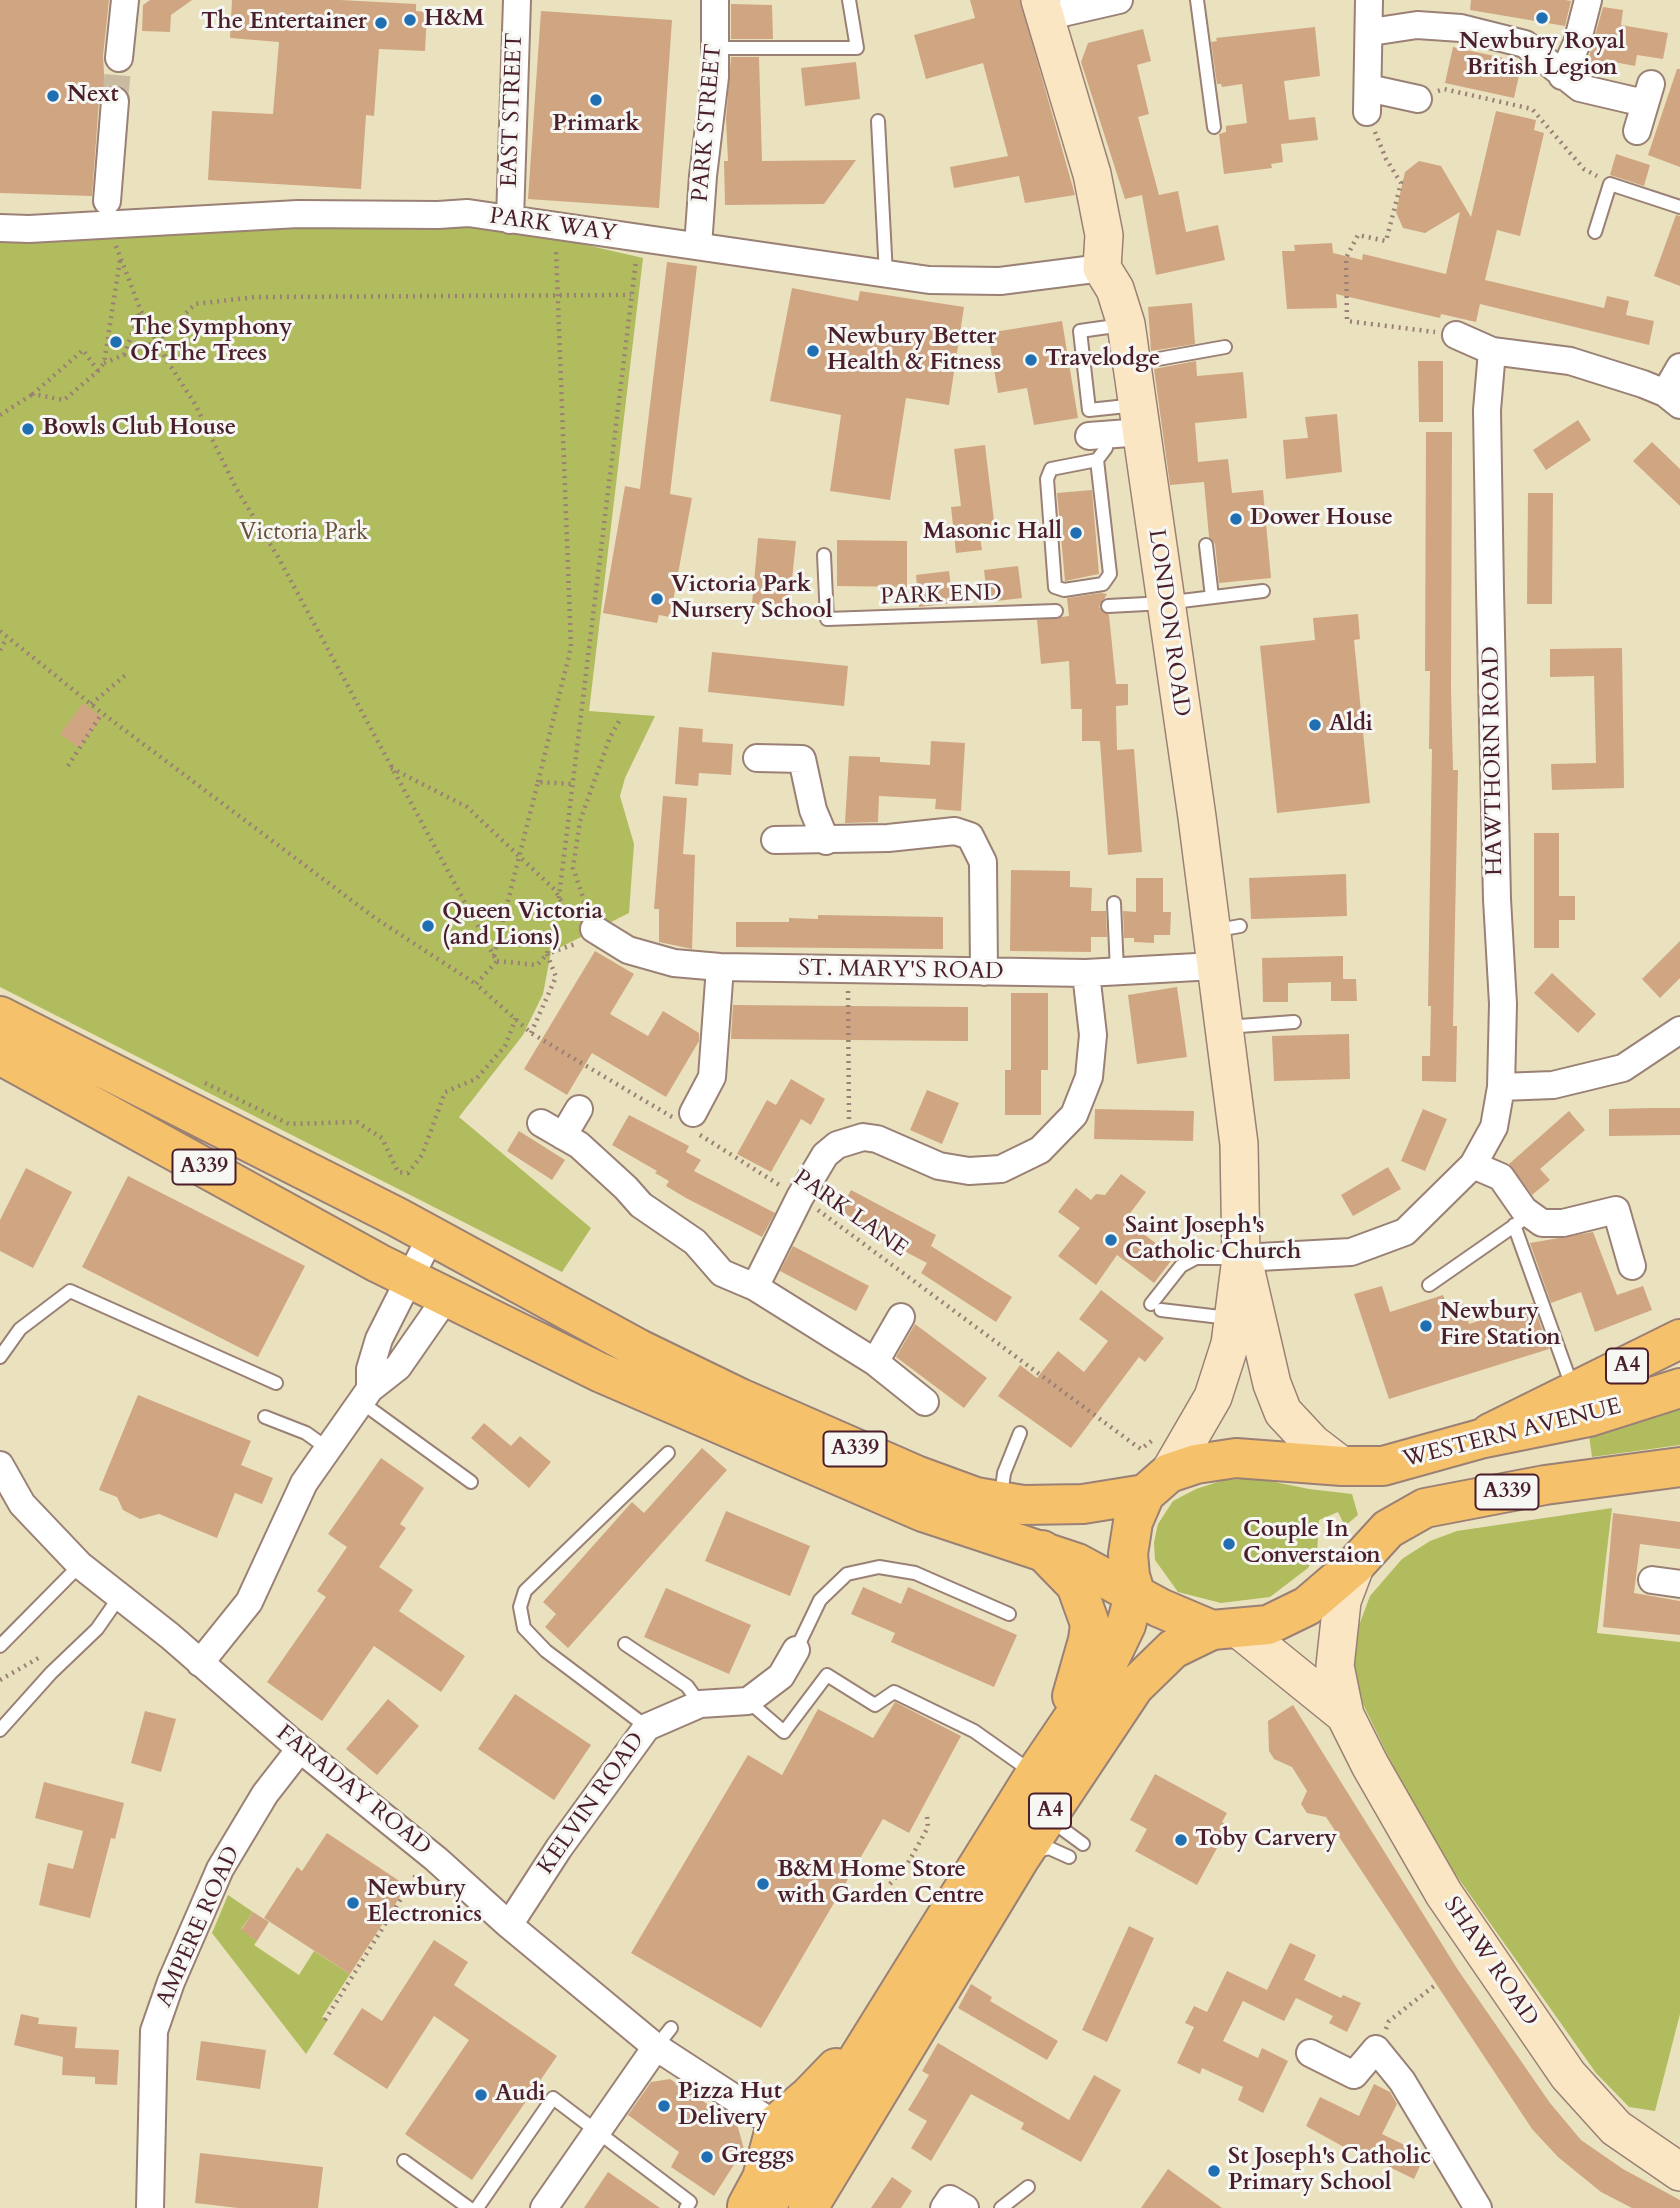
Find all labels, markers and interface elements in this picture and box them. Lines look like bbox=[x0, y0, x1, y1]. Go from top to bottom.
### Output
place label: H&M bbox=[424, 6, 484, 34]
place label: The Entertainer bbox=[201, 9, 367, 37]
marker: Newbury Royal British Legion bbox=[1534, 10, 1550, 26]
marker: H&M bbox=[402, 12, 418, 28]
marker: The Entertainer bbox=[373, 15, 389, 31]
place label: Newbury Royal British Legion bbox=[1459, 29, 1625, 83]
street label: EAST STREET bbox=[497, 32, 529, 188]
street label: PARK STREET bbox=[687, 43, 729, 203]
place label: Next bbox=[67, 82, 119, 110]
marker: Next bbox=[45, 88, 61, 104]
marker: Primark bbox=[588, 92, 604, 108]
place label: Primark bbox=[552, 111, 640, 139]
street label: PARK WAY bbox=[488, 203, 618, 249]
place label: The Symphony Of The Trees bbox=[130, 315, 292, 369]
place label: Newbury Better Health & Fitness bbox=[827, 324, 1001, 378]
marker: The Symphony Of The Trees bbox=[108, 334, 124, 350]
marker: Newbury Better Health & Fitness bbox=[805, 343, 821, 359]
place label: Travelodge bbox=[1045, 346, 1160, 374]
marker: Travelodge bbox=[1023, 352, 1039, 368]
place label: Bowls Club House bbox=[42, 415, 236, 443]
marker: Bowls Club House bbox=[20, 421, 36, 437]
place label: Dower House bbox=[1250, 505, 1393, 533]
marker: Dower House bbox=[1228, 511, 1244, 527]
place label: Masonic Hall bbox=[923, 519, 1062, 547]
park label: Victoria Park bbox=[240, 520, 368, 548]
marker: Masonic Hall bbox=[1068, 525, 1084, 541]
street label: LONDON ROAD bbox=[1141, 528, 1195, 718]
place label: Victoria Park Nursery School bbox=[671, 572, 832, 626]
street label: PARK END bbox=[880, 580, 1002, 612]
marker: Victoria Park Nursery School bbox=[649, 591, 665, 607]
street label: HAWTHORN ROAD bbox=[1478, 646, 1510, 876]
place label: Aldi bbox=[1329, 711, 1373, 739]
marker: Aldi bbox=[1307, 717, 1323, 733]
place label: Queen Victoria (and Lions) bbox=[442, 899, 603, 953]
marker: Queen Victoria (and Lions) bbox=[420, 918, 436, 934]
street label: ST. MARY'S ROAD bbox=[798, 955, 1004, 987]
road number: A339 bbox=[172, 1150, 235, 1184]
street label: PARK LANE bbox=[787, 1164, 913, 1264]
place label: Saint Joseph's Catholic Church bbox=[1125, 1213, 1301, 1267]
marker: Saint Joseph's Catholic Church bbox=[1103, 1232, 1119, 1248]
place label: Newbury Fire Station bbox=[1440, 1299, 1561, 1353]
marker: Newbury Fire Station bbox=[1418, 1318, 1434, 1334]
road number: A4 bbox=[1606, 1348, 1648, 1384]
street label: WESTERN AVENUE bbox=[1400, 1394, 1624, 1474]
road number: A339 bbox=[824, 1432, 886, 1466]
road number: A339 bbox=[1476, 1474, 1538, 1510]
place label: Couple In Converstaion bbox=[1243, 1517, 1381, 1571]
marker: Couple In Converstaion bbox=[1221, 1536, 1237, 1552]
street label: FARADAY ROAD bbox=[270, 1720, 436, 1862]
street label: KELVIN ROAD bbox=[533, 1728, 651, 1880]
road number: A4 bbox=[1029, 1794, 1071, 1828]
place label: Toby Carvery bbox=[1195, 1826, 1337, 1854]
marker: Toby Carvery bbox=[1173, 1832, 1189, 1848]
street label: AMPERE ROAD bbox=[151, 1842, 247, 2012]
place label: B&M Home Store with Garden Centre bbox=[777, 1857, 984, 1911]
place label: Newbury Electronics bbox=[367, 1876, 482, 1930]
marker: B&M Home Store with Garden Centre bbox=[755, 1876, 771, 1892]
street label: SHAW ROAD bbox=[1437, 1892, 1543, 2032]
marker: Newbury Electronics bbox=[345, 1895, 361, 1911]
place label: Pizza Hut Delivery bbox=[678, 2079, 782, 2133]
place label: Audi bbox=[495, 2081, 546, 2109]
marker: Audi bbox=[473, 2087, 489, 2103]
marker: Pizza Hut Delivery bbox=[656, 2098, 672, 2114]
place label: Greggs bbox=[721, 2143, 794, 2171]
place label: St Joseph's Catholic Primary School bbox=[1228, 2144, 1431, 2198]
marker: Greggs bbox=[699, 2149, 715, 2165]
marker: St Joseph's Catholic Primary School bbox=[1206, 2163, 1222, 2179]

